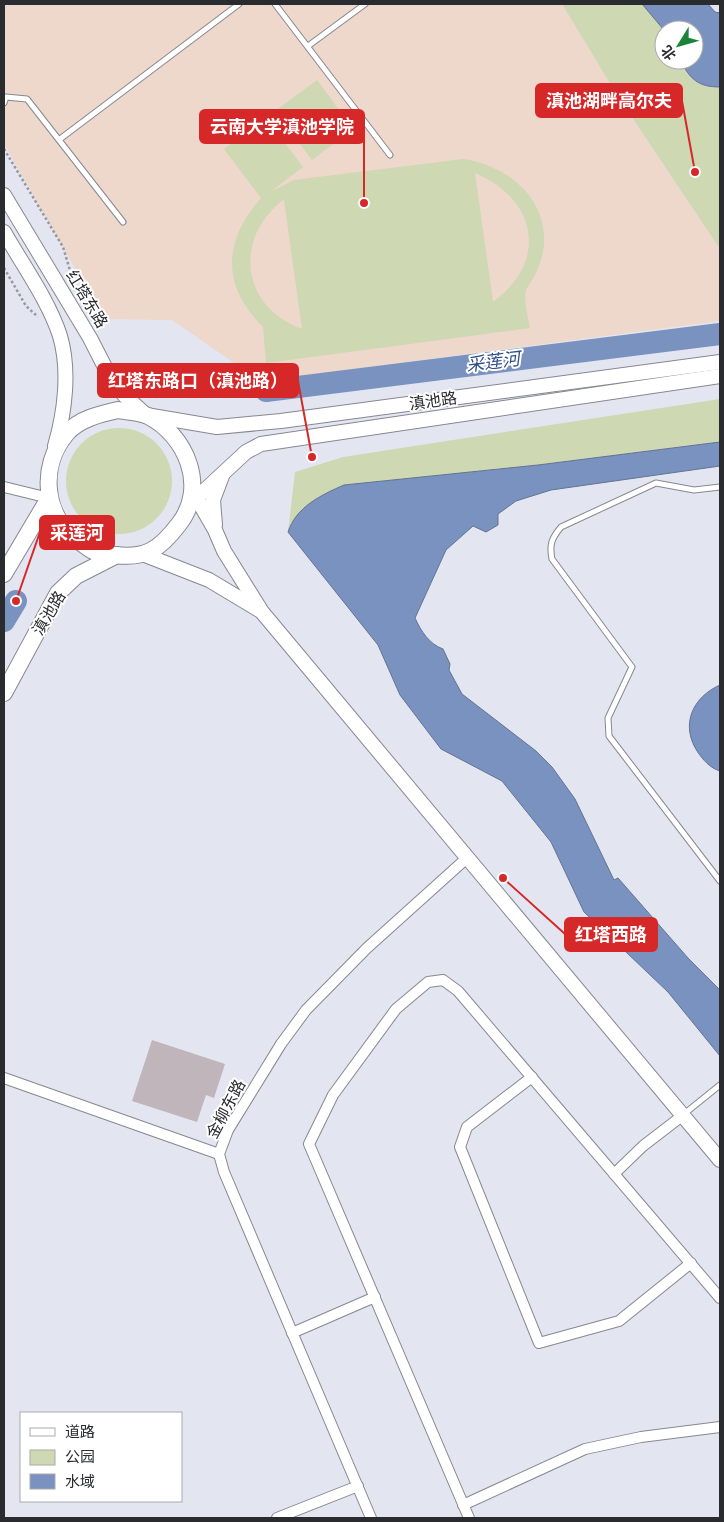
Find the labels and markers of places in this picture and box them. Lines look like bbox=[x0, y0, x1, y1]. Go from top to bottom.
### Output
callout: 滇池湖畔高尔夫 bbox=[536, 84, 682, 117]
callout: 云南大学滇池学院 bbox=[200, 110, 364, 143]
callout: 红塔东路口（滇池路） bbox=[98, 364, 298, 397]
callout: 采莲河 bbox=[40, 516, 114, 549]
callout: 红塔西路 bbox=[565, 918, 657, 951]

